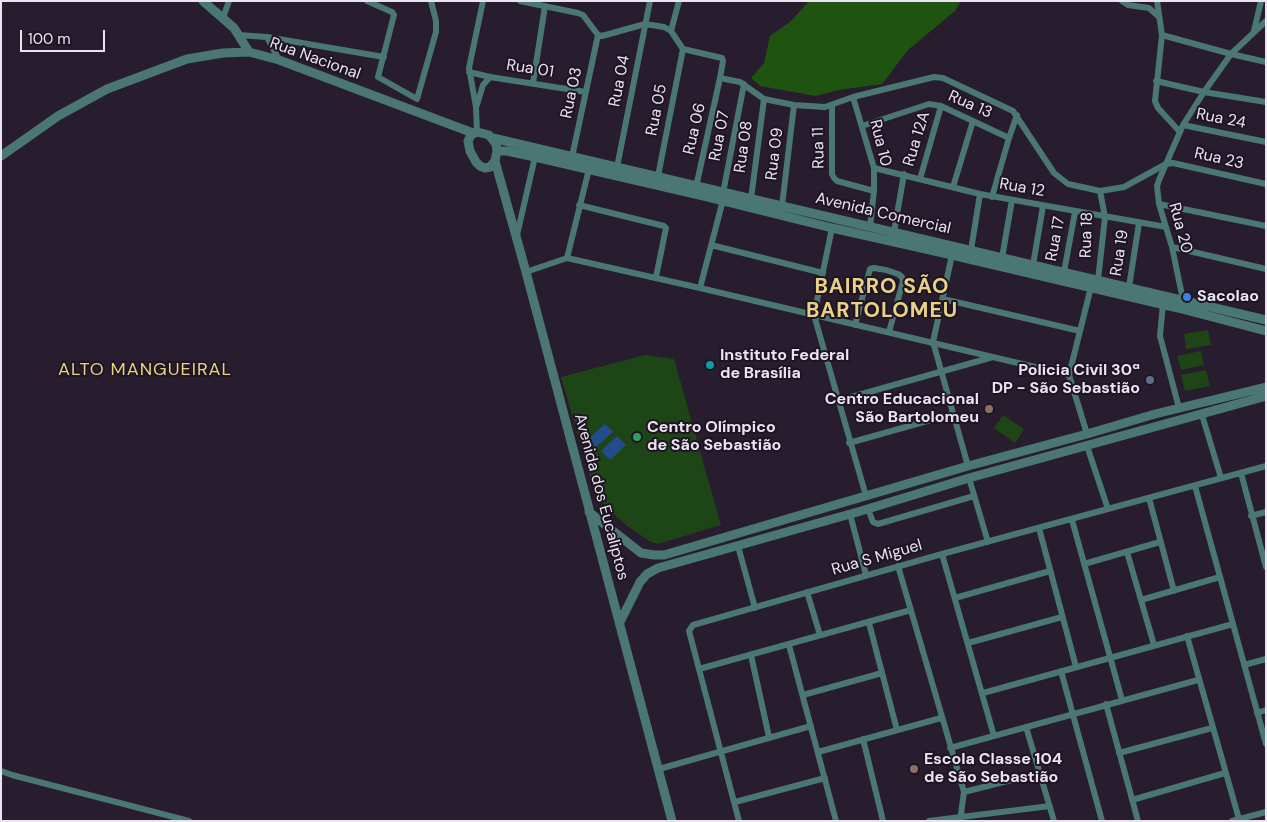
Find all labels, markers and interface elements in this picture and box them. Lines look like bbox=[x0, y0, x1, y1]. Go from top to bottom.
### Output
scale bar bbox=[22, 20, 108, 52]
text: 100 m bbox=[28, 29, 71, 49]
street label: Rua Nacional bbox=[267, 34, 363, 84]
street label: Rua 04 bbox=[606, 54, 634, 108]
street label: Rua 01 bbox=[505, 56, 555, 82]
street label: Rua 03 bbox=[557, 66, 587, 120]
street label: Rua 05 bbox=[643, 82, 671, 138]
street label: Rua 13 bbox=[945, 87, 995, 123]
street label: Rua 06 bbox=[680, 101, 710, 157]
street label: Rua 24 bbox=[1194, 105, 1248, 133]
street label: Rua 07 bbox=[706, 109, 734, 163]
street label: Rua 12A bbox=[900, 109, 934, 169]
street label: Rua 10 bbox=[865, 118, 895, 168]
street label: Rua 08 bbox=[731, 120, 757, 174]
street label: Rua 09 bbox=[762, 127, 788, 181]
street label: Rua 11 bbox=[809, 127, 829, 169]
street label: Rua 23 bbox=[1192, 144, 1246, 174]
street label: Rua 12 bbox=[998, 175, 1046, 201]
street label: Avenida Comercial bbox=[814, 189, 952, 239]
street label: Rua 20 bbox=[1164, 201, 1196, 255]
street label: Rua 18 bbox=[1077, 212, 1097, 258]
street label: Rua 17 bbox=[1042, 215, 1070, 263]
street label: Rua 19 bbox=[1107, 228, 1133, 278]
district label: BAIRRO SÃO BARTOLOMEU bbox=[805, 274, 959, 324]
place label: Sacolao bbox=[1197, 287, 1259, 307]
marker: Sacolao bbox=[1181, 291, 1193, 303]
place label: Instituto Federal de Brasília bbox=[720, 346, 849, 384]
district label: ALTO MANGUEIRAL bbox=[56, 359, 234, 381]
marker: Instituto Federal de Brasília bbox=[704, 359, 716, 371]
place label: Policia Civil 30ª DP - São Sebastião bbox=[992, 361, 1140, 399]
marker: Policia Civil 30ª DP - São Sebastião bbox=[1144, 374, 1156, 386]
place label: Centro Educacional São Bartolomeu bbox=[825, 390, 979, 428]
marker: Centro Educacional São Bartolomeu bbox=[983, 403, 995, 415]
street label: Avenida dos Eucaliptos bbox=[570, 412, 632, 582]
place label: Centro Olímpico de São Sebastião bbox=[647, 418, 781, 456]
marker: Centro Olímpico de São Sebastião bbox=[631, 431, 643, 443]
street label: Rua S Miguel bbox=[830, 536, 924, 580]
place label: Escola Classe 104 de São Sebastião bbox=[924, 750, 1062, 788]
marker: Escola Classe 104 de São Sebastião bbox=[908, 763, 920, 775]

